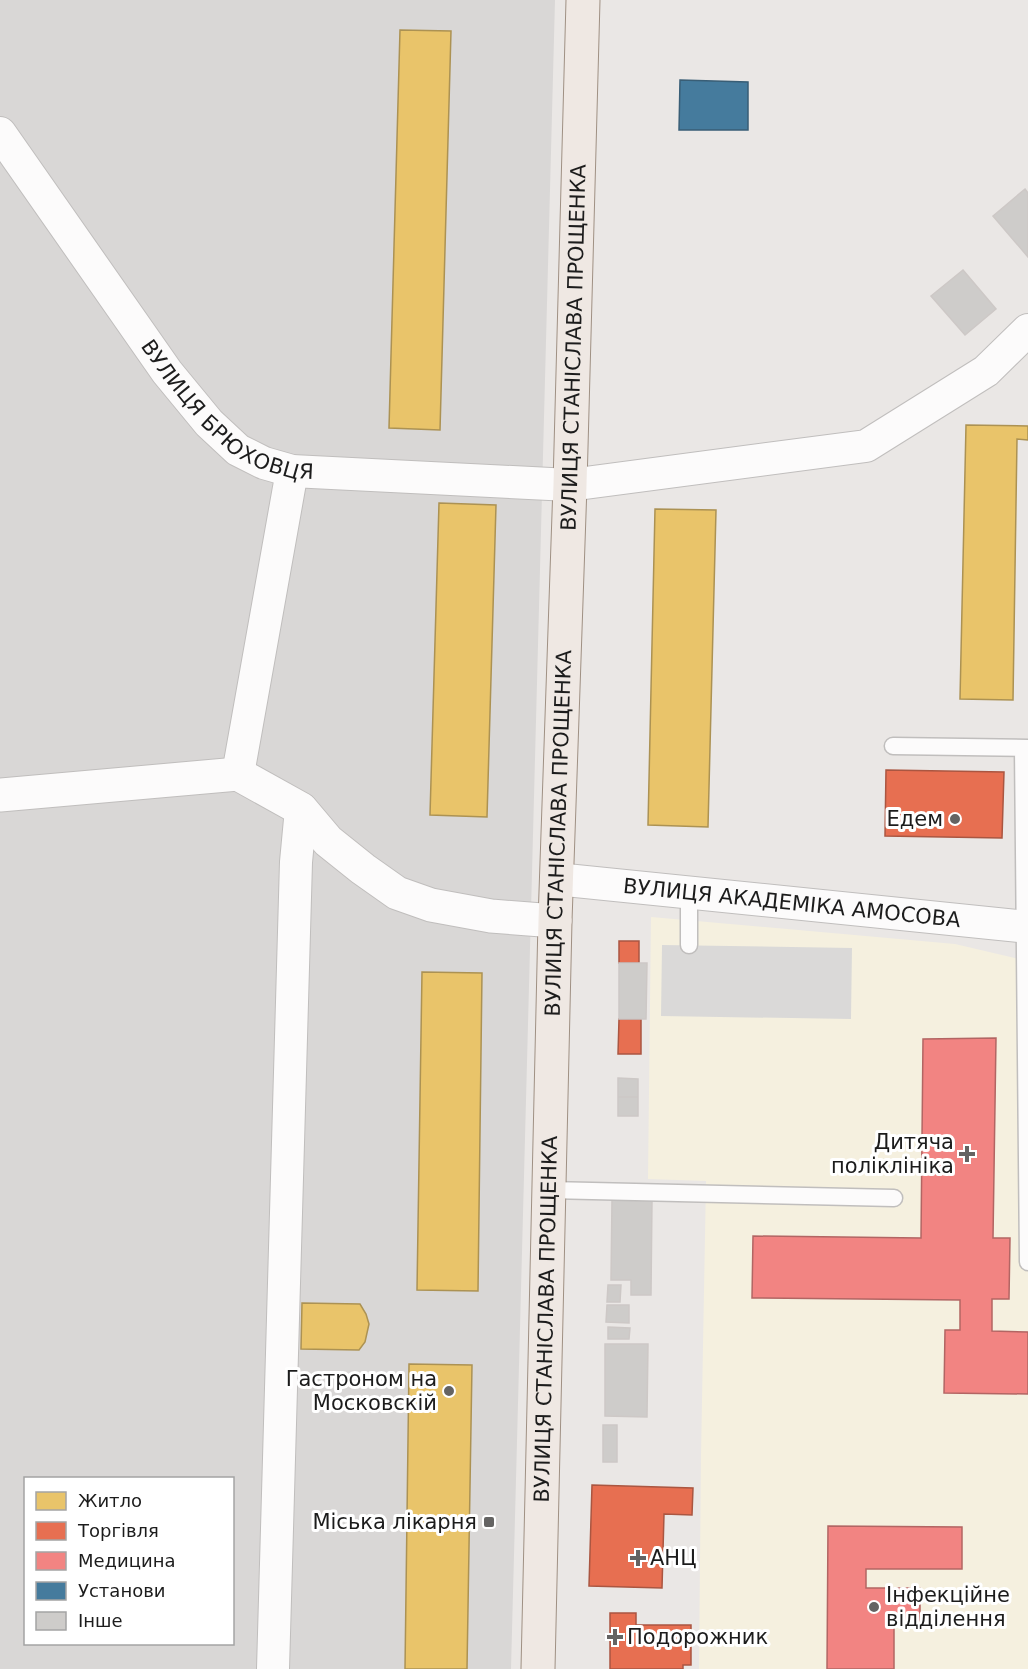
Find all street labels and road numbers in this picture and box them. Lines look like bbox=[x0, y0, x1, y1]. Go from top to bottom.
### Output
street label: ВУЛИЦЯ СТАНІСЛАВА ПРОЩЕНКА bbox=[556, 163, 591, 531]
street label: ВУЛИЦЯ БРЮХОВЦЯ bbox=[136, 335, 314, 484]
street label: ВУЛИЦЯ СТАНІСЛАВА ПРОЩЕНКА bbox=[541, 649, 576, 1017]
street label: ВУЛИЦЯ АКАДЕМІКА АМОСОВА bbox=[622, 874, 962, 932]
street label: ВУЛИЦЯ СТАНІСЛАВА ПРОЩЕНКА bbox=[530, 1135, 562, 1503]

